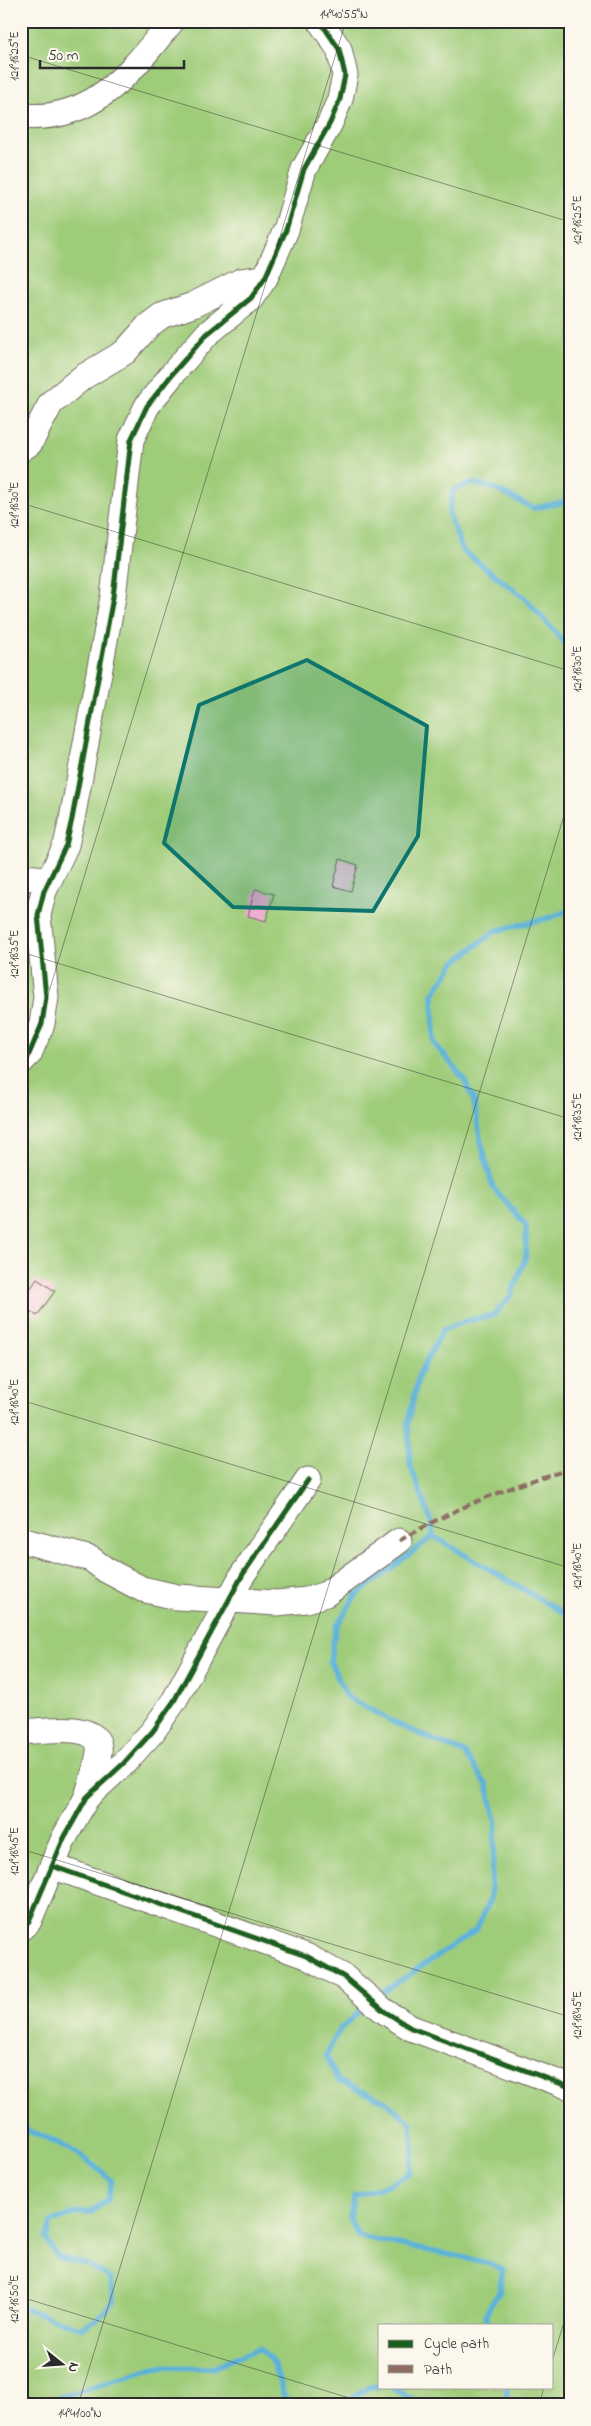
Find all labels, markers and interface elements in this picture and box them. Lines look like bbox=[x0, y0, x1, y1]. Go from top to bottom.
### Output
text: 14°40'55"N bbox=[320, 6, 368, 24]
text: 121°18'25"E bbox=[6, 31, 24, 81]
scale bar bbox=[40, 38, 184, 70]
text: 50 m bbox=[48, 45, 79, 67]
text: 121°18'25"E bbox=[569, 195, 587, 245]
text: 121°18'30"E bbox=[6, 482, 24, 528]
text: 121°18'30"E bbox=[569, 646, 587, 692]
text: 121°18'35"E bbox=[6, 930, 24, 978]
text: 121°18'35"E bbox=[569, 1093, 587, 1141]
text: 121°18'40"E bbox=[6, 1379, 24, 1425]
text: 121°18'40"E bbox=[569, 1543, 587, 1589]
text: 121°18'45"E bbox=[6, 1827, 24, 1875]
text: 121°18'45"E bbox=[569, 1991, 587, 2039]
text: 121°18'50"E bbox=[6, 2275, 24, 2323]
legend bbox=[378, 2324, 554, 2388]
text: Cycle path bbox=[424, 2333, 489, 2356]
north arrow bbox=[38, 2338, 88, 2388]
text: Path bbox=[424, 2359, 452, 2381]
text: N bbox=[62, 2360, 84, 2375]
text: 14°41'00"N bbox=[58, 2405, 102, 2423]

